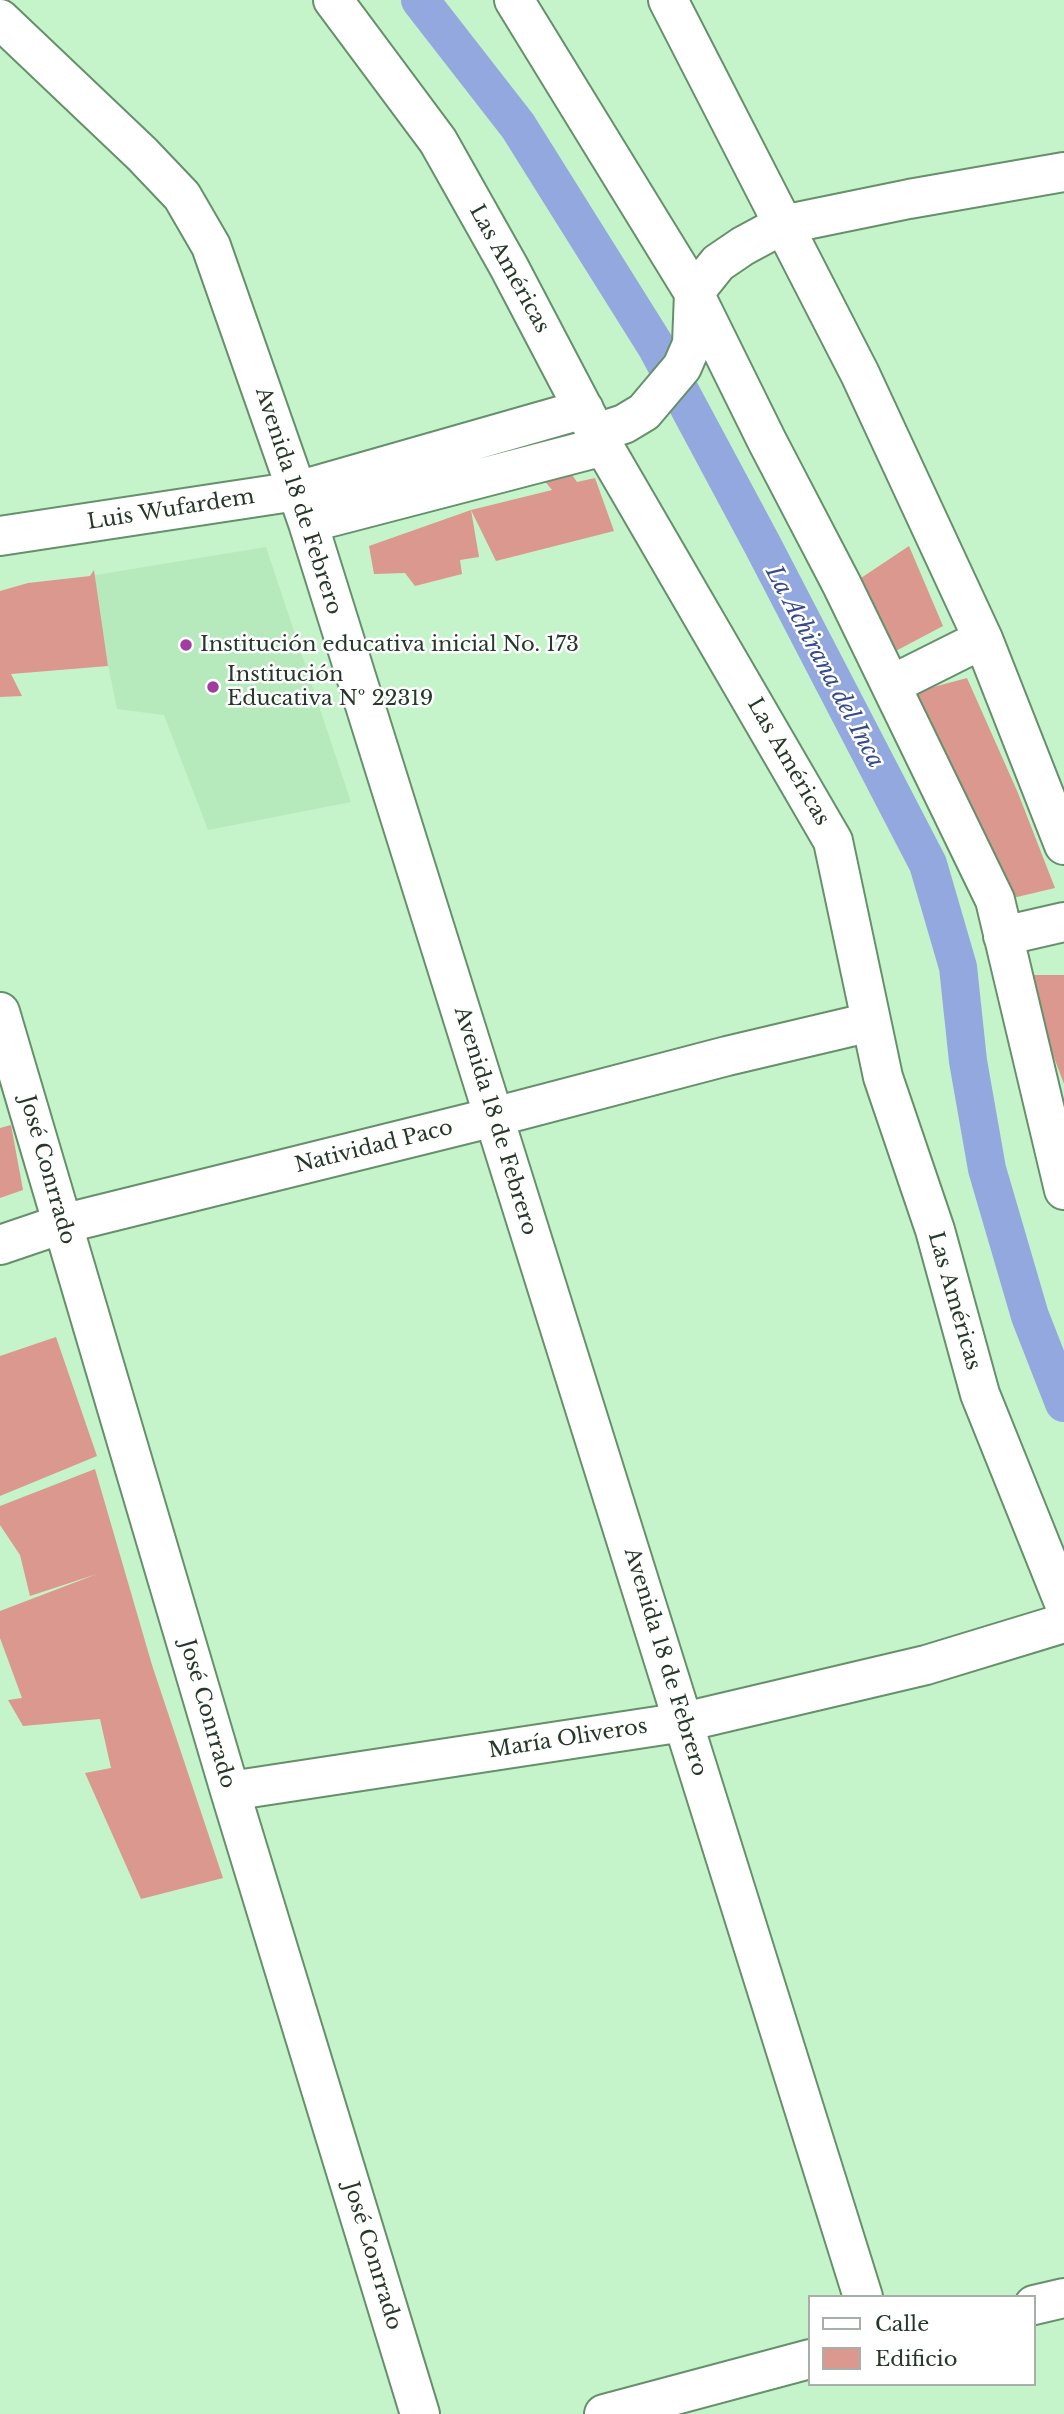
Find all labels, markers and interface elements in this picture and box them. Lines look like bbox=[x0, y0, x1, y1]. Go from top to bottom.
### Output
street label: Las Américas bbox=[463, 200, 555, 338]
street label: Avenida 18 de Febrero bbox=[249, 384, 347, 618]
street label: Luis Wufardem bbox=[86, 484, 256, 536]
water label: La Achirana del Inca bbox=[759, 561, 889, 773]
place label: Institución educativa inicial No. 173 bbox=[200, 632, 579, 658]
marker: Institución educativa inicial No. 173 bbox=[178, 637, 194, 653]
place label: Institución Educativa Nº 22319 bbox=[227, 662, 433, 712]
marker: Institución Educativa Nº 22319 bbox=[205, 679, 221, 695]
street label: Las Américas bbox=[741, 694, 835, 830]
street label: Avenida 18 de Febrero bbox=[448, 1004, 542, 1238]
street label: José Conrrado bbox=[14, 1093, 80, 1247]
street label: Natividad Paco bbox=[293, 1115, 455, 1179]
street label: Las Américas bbox=[922, 1229, 986, 1373]
street label: Avenida 18 de Febrero bbox=[618, 1545, 712, 1779]
street label: José Conrrado bbox=[174, 1637, 240, 1791]
street label: María Oliveros bbox=[487, 1714, 649, 1764]
street label: José Conrrado bbox=[337, 2179, 407, 2333]
legend bbox=[808, 2295, 1036, 2386]
text: Calle bbox=[875, 2311, 929, 2337]
text: Edificio bbox=[875, 2346, 957, 2372]

